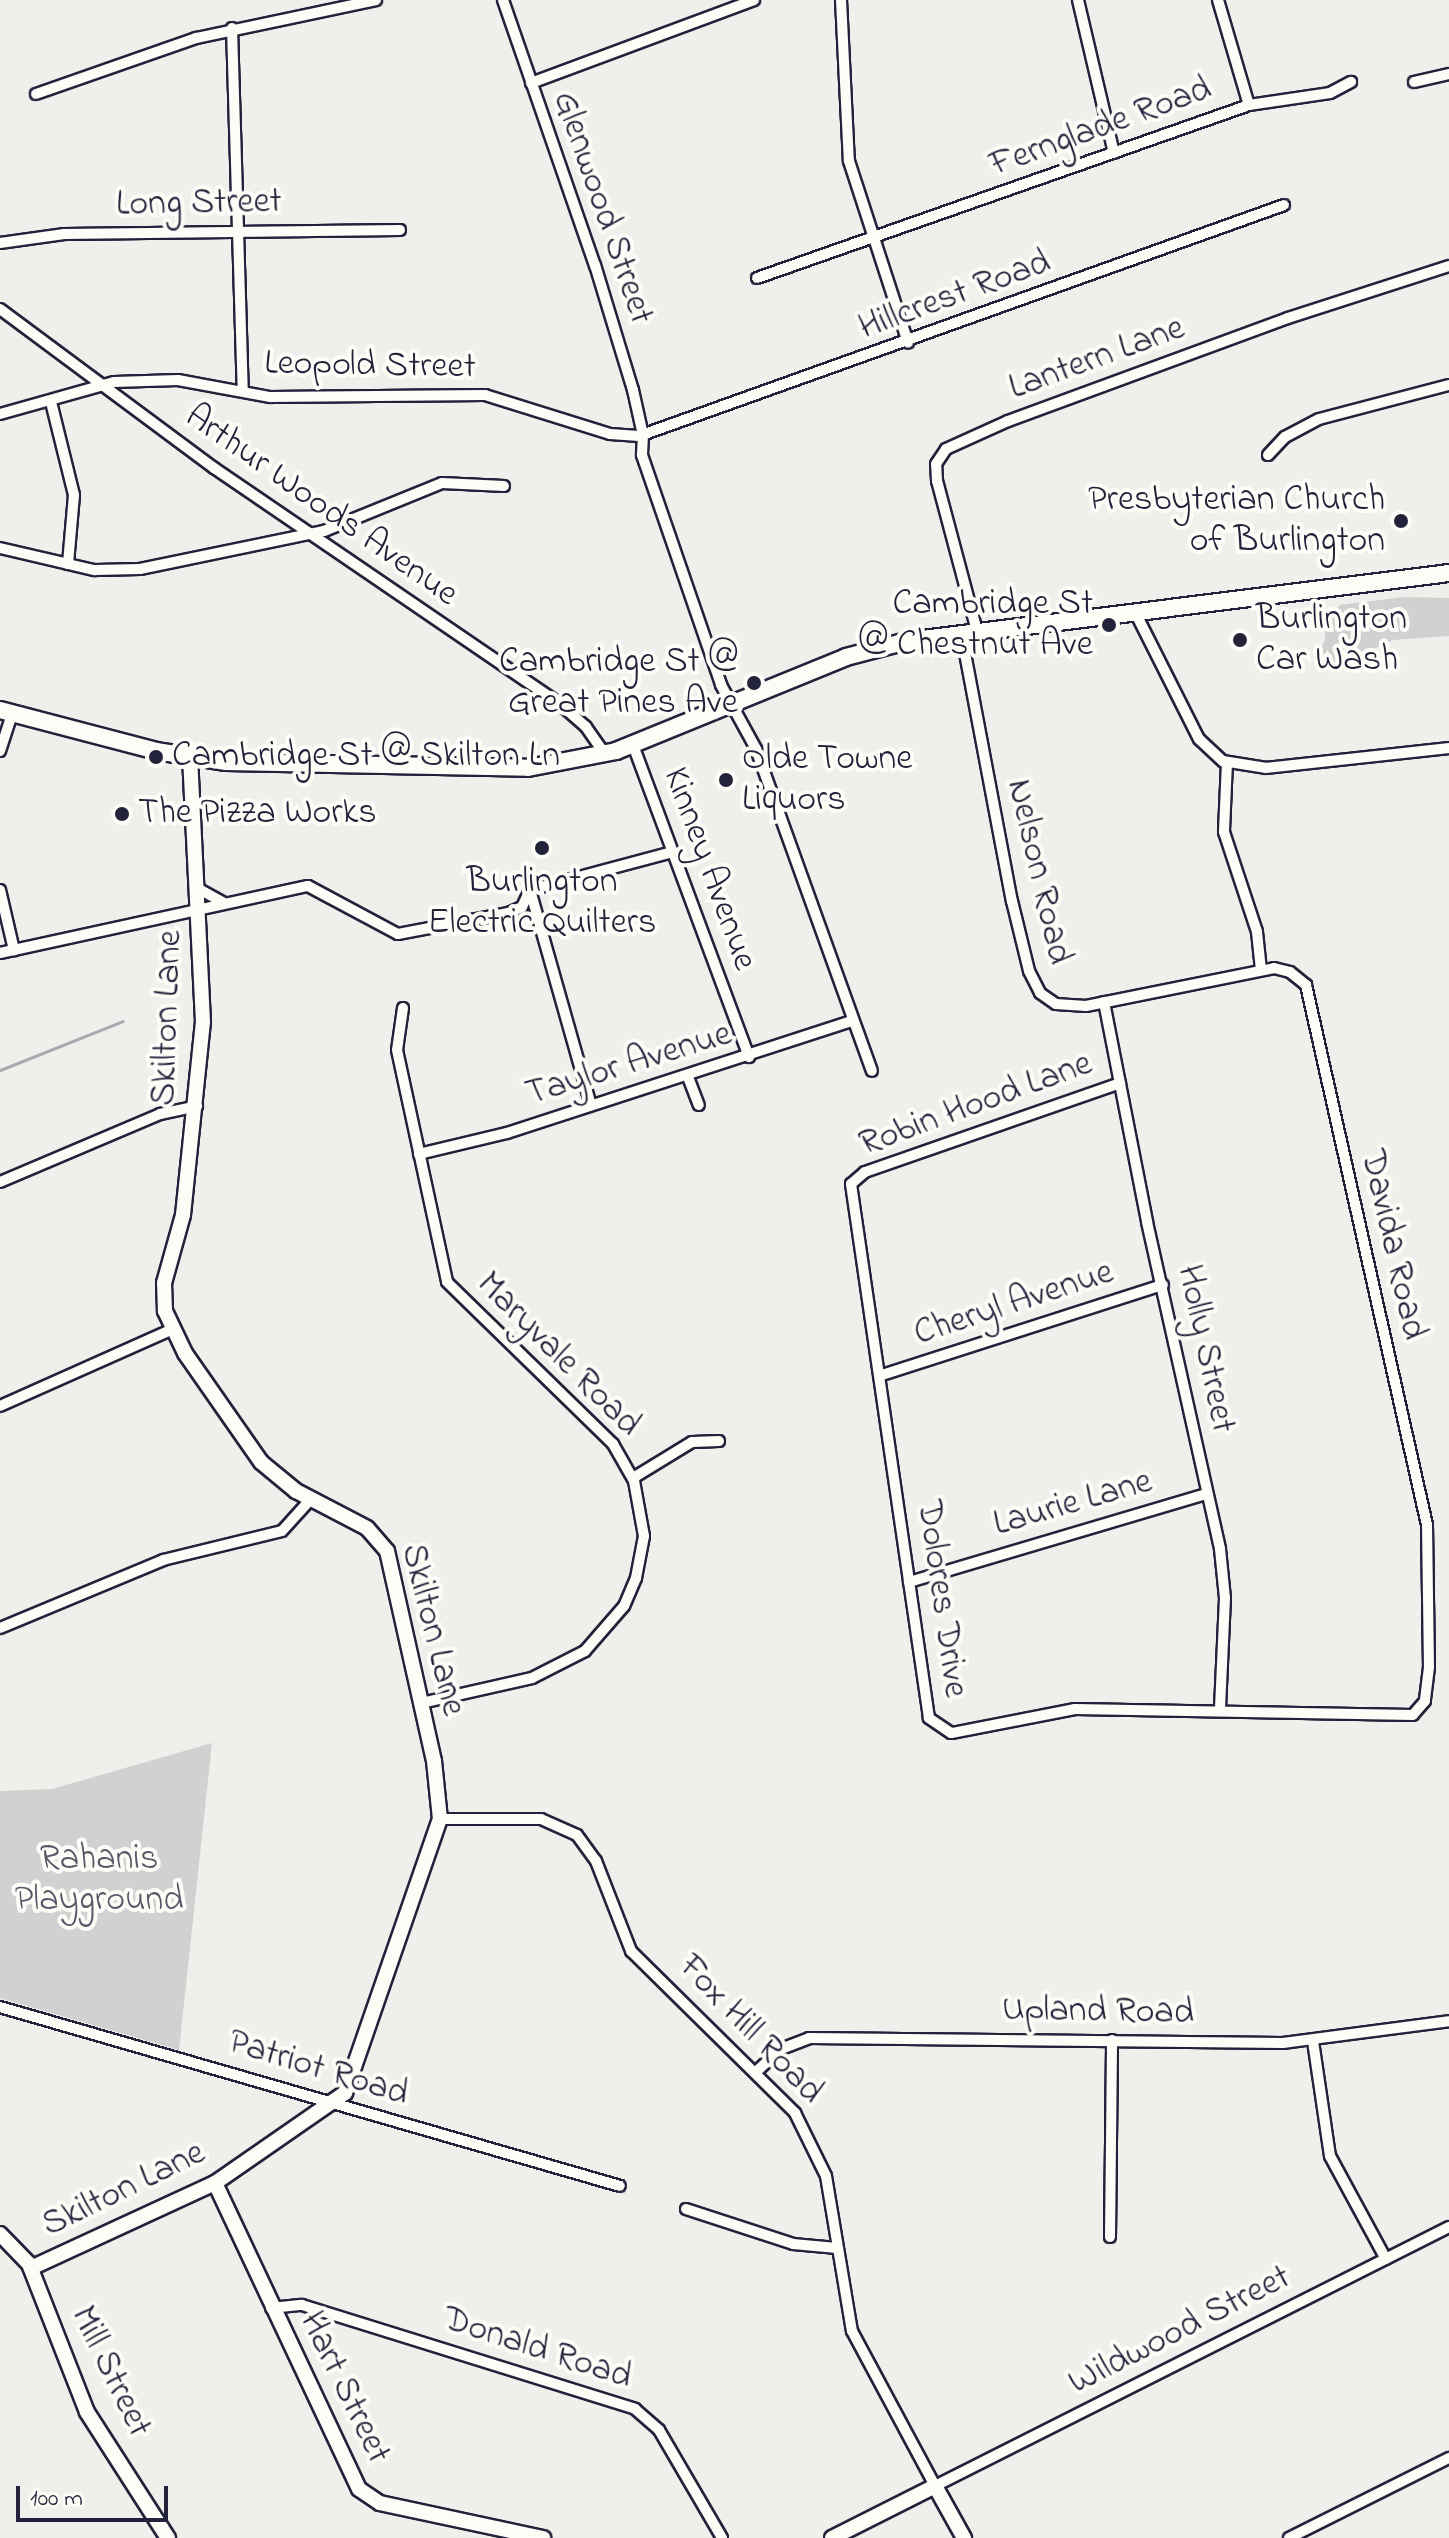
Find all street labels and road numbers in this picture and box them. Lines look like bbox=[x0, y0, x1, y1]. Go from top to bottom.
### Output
street label: Fernglade Road bbox=[984, 68, 1218, 188]
street label: Glenwood Street bbox=[542, 86, 662, 330]
street label: Long Street bbox=[116, 181, 282, 227]
street label: Hillcrest Road bbox=[853, 241, 1057, 351]
street label: Lantern Lane bbox=[1004, 307, 1190, 411]
street label: Leopold Street bbox=[264, 343, 476, 389]
street label: Arthur Woods Avenue bbox=[176, 395, 466, 617]
street label: Kinney Avenue bbox=[652, 762, 766, 976]
street label: Nelson Road bbox=[996, 775, 1080, 969]
street label: Skilton Lane bbox=[143, 929, 193, 1107]
street label: Taylor Avenue bbox=[521, 1013, 737, 1117]
street label: Robin Hood Lane bbox=[854, 1043, 1098, 1167]
street label: Davida Road bbox=[1349, 1146, 1435, 1344]
street label: Cheryl Avenue bbox=[909, 1251, 1119, 1357]
street label: Holly Street bbox=[1166, 1261, 1244, 1437]
street label: Maryvale Road bbox=[467, 1264, 649, 1446]
street label: Laurie Lane bbox=[989, 1461, 1157, 1547]
street label: Dolores Drive bbox=[906, 1498, 976, 1700]
street label: Skilton Lane bbox=[390, 1540, 474, 1720]
street label: Fox Hill Road bbox=[668, 1946, 832, 2114]
street label: Upland Road bbox=[1002, 1989, 1194, 2035]
street label: Patriot Road bbox=[223, 2021, 413, 2117]
street label: Skilton Lane bbox=[36, 2132, 212, 2248]
street label: Wildwood Street bbox=[1062, 2257, 1298, 2405]
street label: Donald Road bbox=[437, 2298, 637, 2400]
street label: Mill Street bbox=[60, 2300, 160, 2444]
street label: Hart Street bbox=[289, 2305, 399, 2471]

